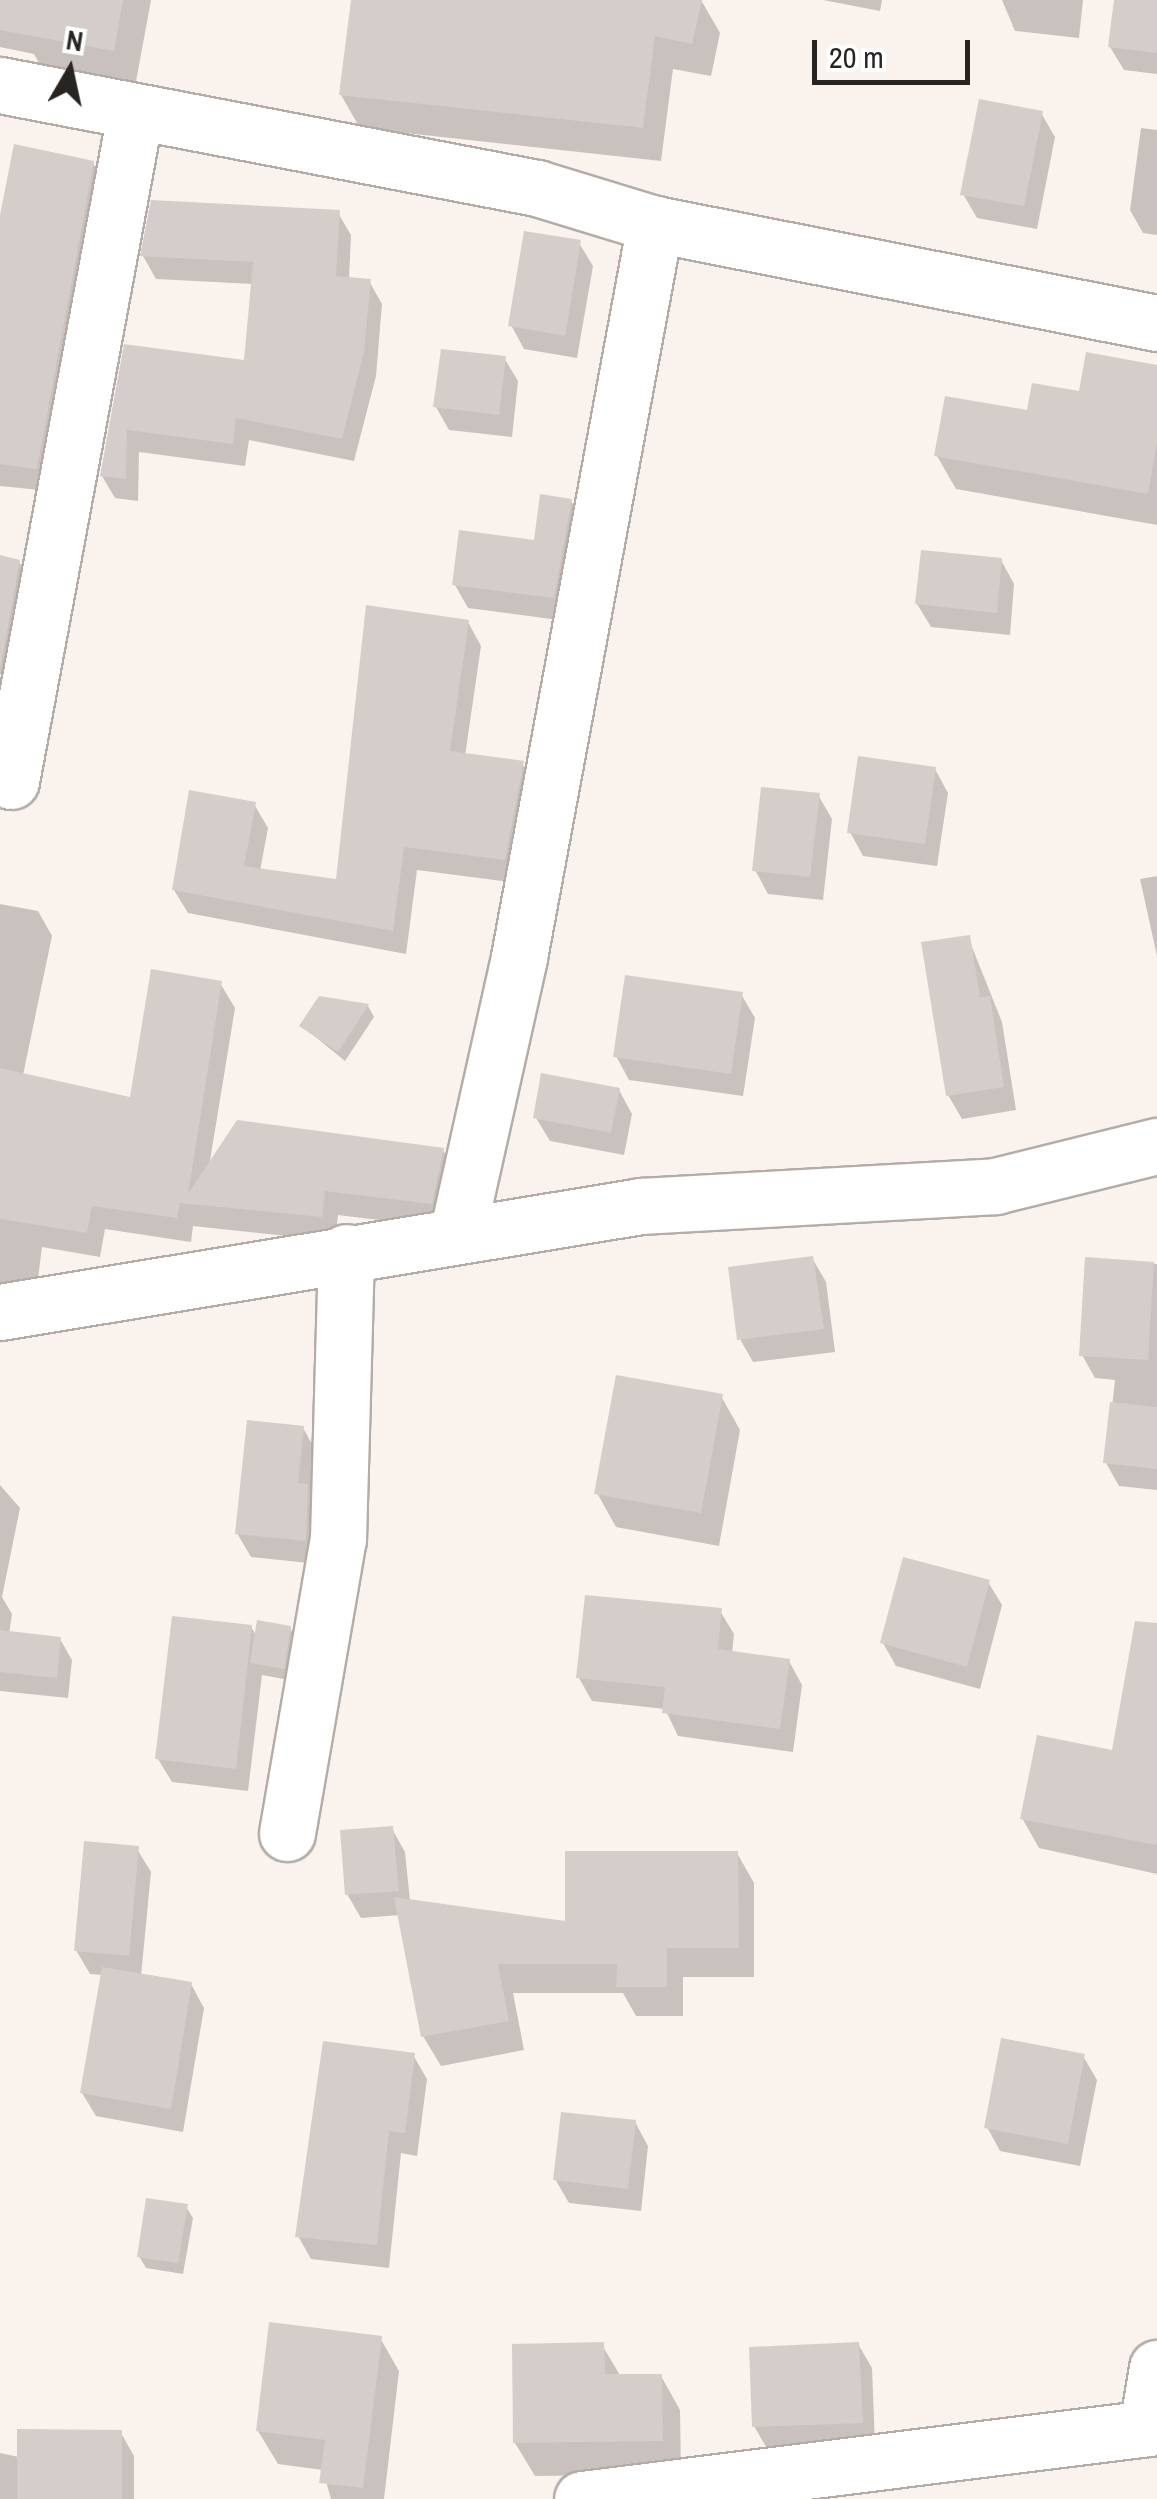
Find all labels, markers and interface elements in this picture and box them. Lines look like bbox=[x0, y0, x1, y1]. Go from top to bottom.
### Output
north arrow bbox=[20, 20, 120, 120]
text: N bbox=[64, 20, 86, 60]
scale bar bbox=[817, 20, 974, 82]
text: 20 m bbox=[829, 37, 884, 77]

